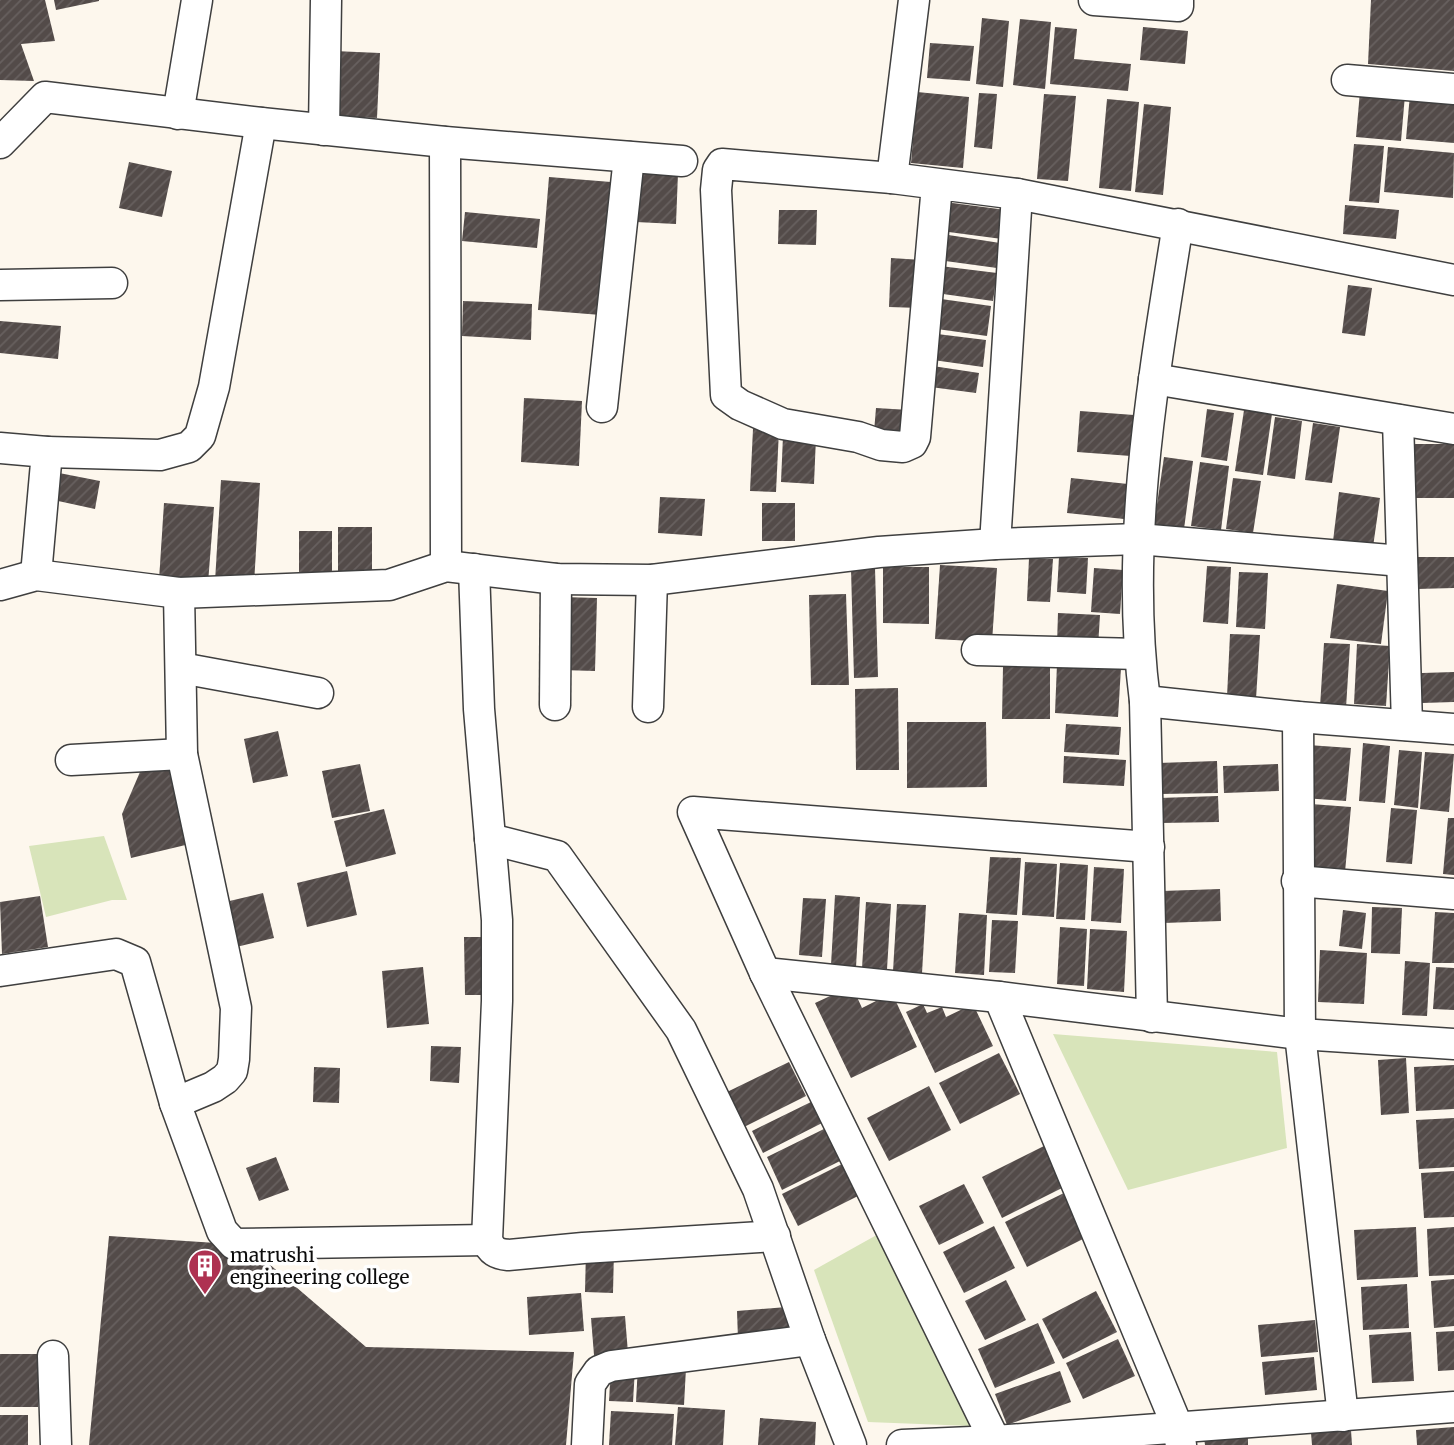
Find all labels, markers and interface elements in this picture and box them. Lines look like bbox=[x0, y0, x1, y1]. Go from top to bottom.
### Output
place label: matrushi engineering college bbox=[230, 1243, 409, 1289]
building icon: matrushi engineering college bbox=[186, 1247, 224, 1296]

